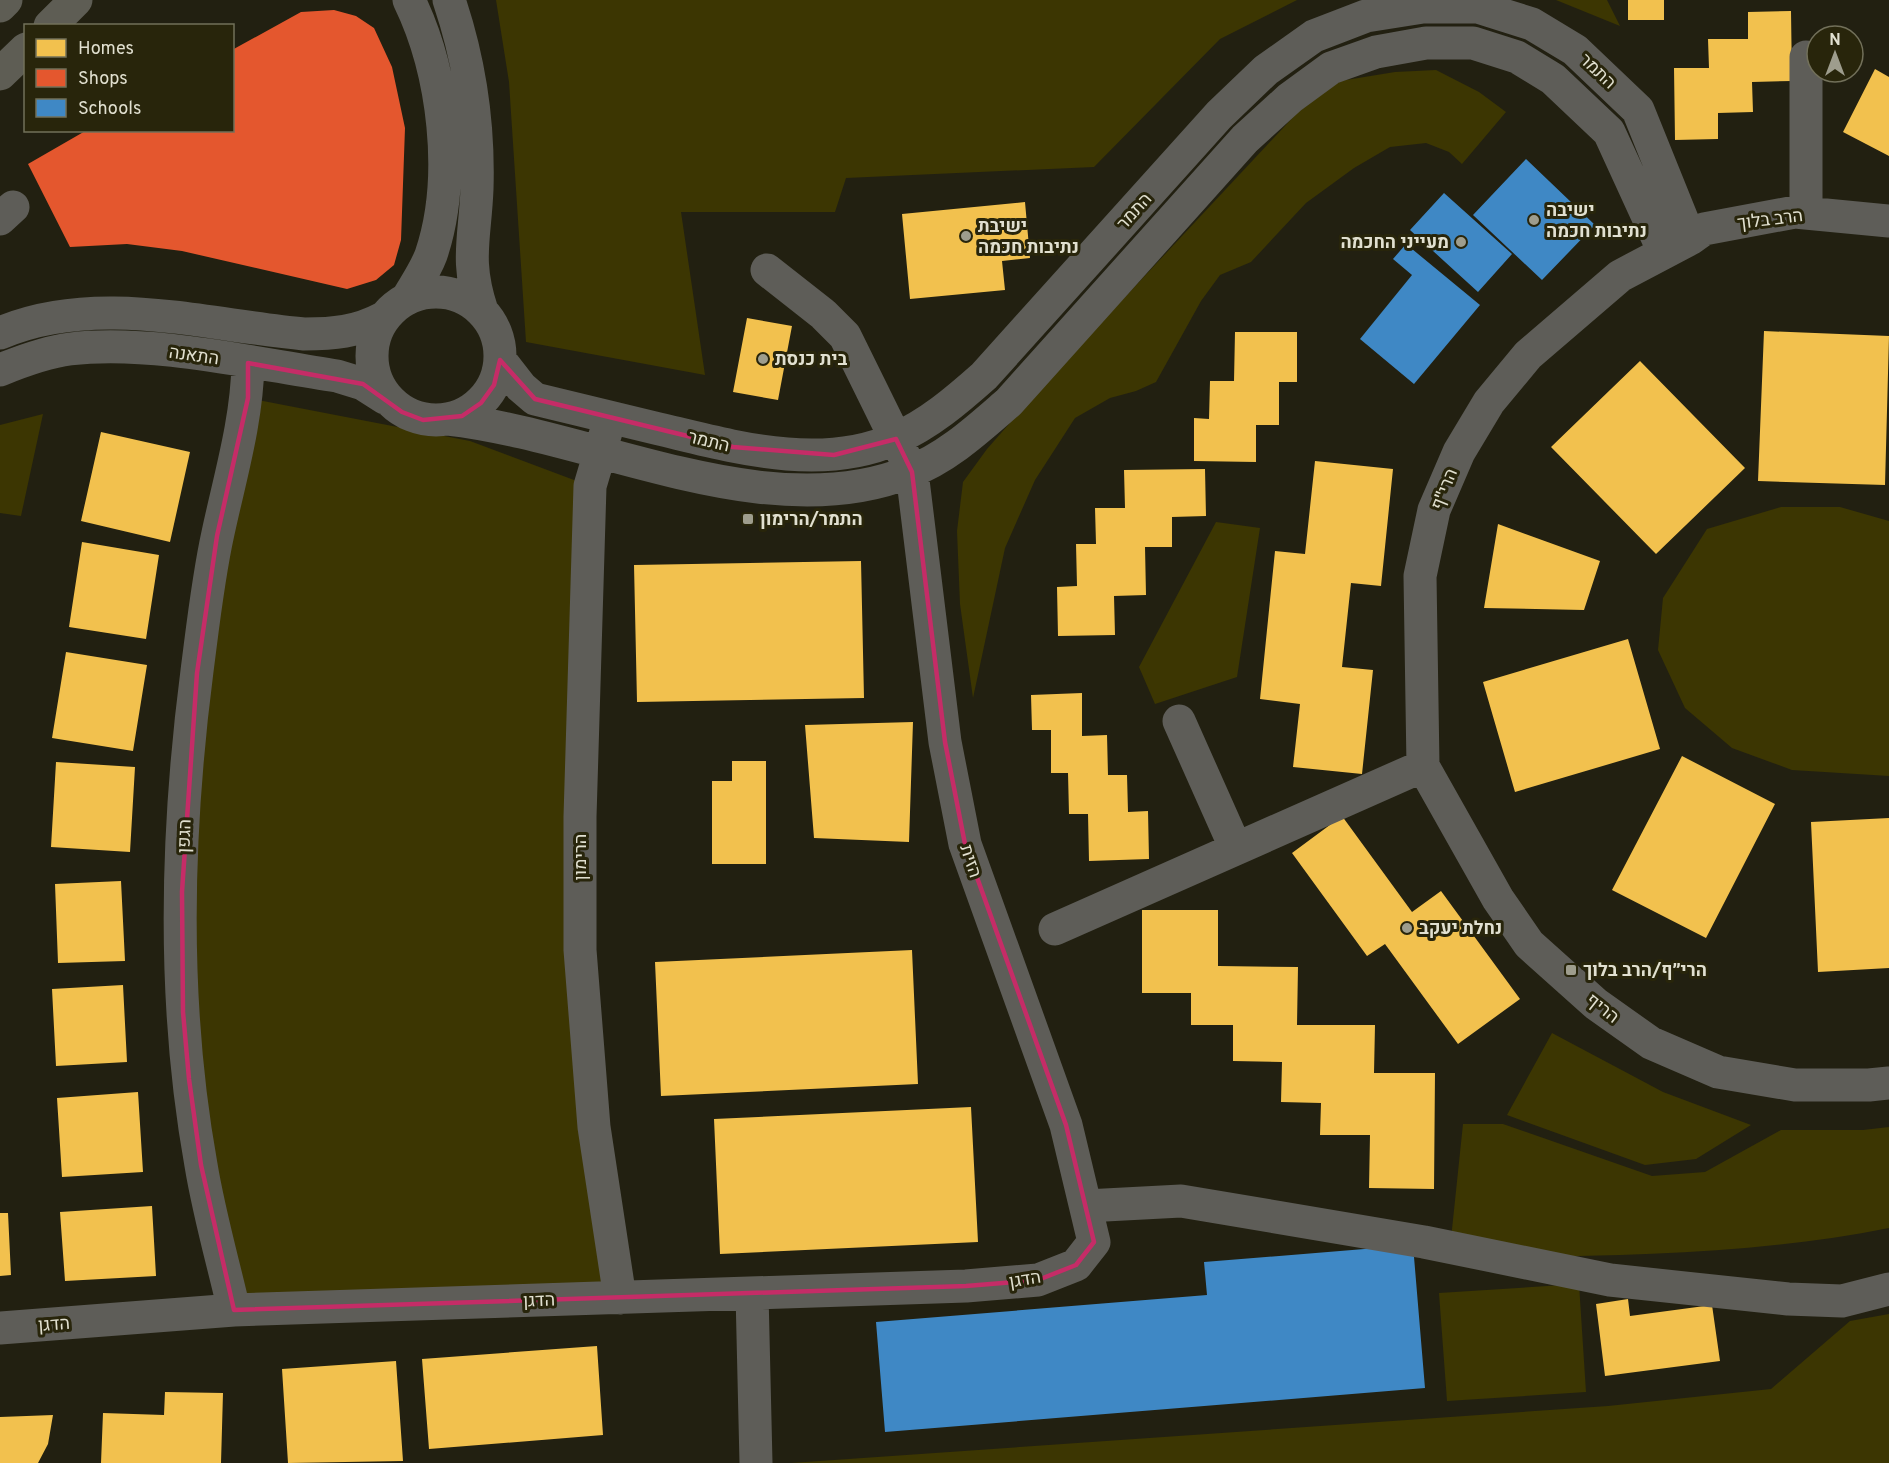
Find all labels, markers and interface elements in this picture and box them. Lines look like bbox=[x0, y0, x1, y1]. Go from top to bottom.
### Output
legend bbox=[24, 24, 234, 132]
north arrow bbox=[1805, 24, 1865, 84]
text: N bbox=[1829, 31, 1841, 51]
text: Homes bbox=[78, 38, 134, 61]
street label: התמר bbox=[1574, 49, 1620, 95]
text: Shops bbox=[78, 68, 128, 91]
text: Schools bbox=[78, 98, 141, 121]
street label: התמר bbox=[1112, 189, 1158, 235]
place label: ישיבה נתיבות חכמה bbox=[1546, 200, 1647, 244]
street label: הרב בלוך bbox=[1736, 205, 1804, 236]
marker: ישיבה נתיבות חכמה bbox=[1527, 213, 1541, 227]
place label: ישיבת נתיבות חכמה bbox=[978, 216, 1079, 260]
marker: ישיבת נתיבות חכמה bbox=[959, 229, 973, 243]
place label: מעייני החכמה bbox=[1340, 232, 1449, 255]
marker: מעייני החכמה bbox=[1454, 235, 1468, 249]
street label: התאנה bbox=[167, 342, 220, 371]
place label: בית כנסת bbox=[775, 349, 847, 372]
marker: בית כנסת bbox=[756, 352, 770, 366]
street label: התמר bbox=[686, 427, 732, 458]
street label: הרי"ף bbox=[1427, 465, 1464, 514]
place label: התמר/הרימון bbox=[760, 509, 863, 532]
marker: התמר/הרימון bbox=[741, 512, 755, 526]
street label: הגפן bbox=[173, 819, 198, 853]
street label: הרימון bbox=[570, 834, 593, 880]
street label: הזית bbox=[953, 842, 986, 881]
place label: נחלת יעקב bbox=[1419, 918, 1502, 941]
marker: נחלת יעקב bbox=[1400, 921, 1414, 935]
place label: הרי״ף/הרב בלוך bbox=[1583, 960, 1707, 983]
marker: הרי״ף/הרב בלוך bbox=[1564, 963, 1578, 977]
street label: הריף bbox=[1581, 989, 1623, 1029]
street label: הדגן bbox=[1008, 1267, 1043, 1294]
street label: הדגן bbox=[523, 1289, 555, 1314]
street label: הדגן bbox=[37, 1313, 71, 1338]

